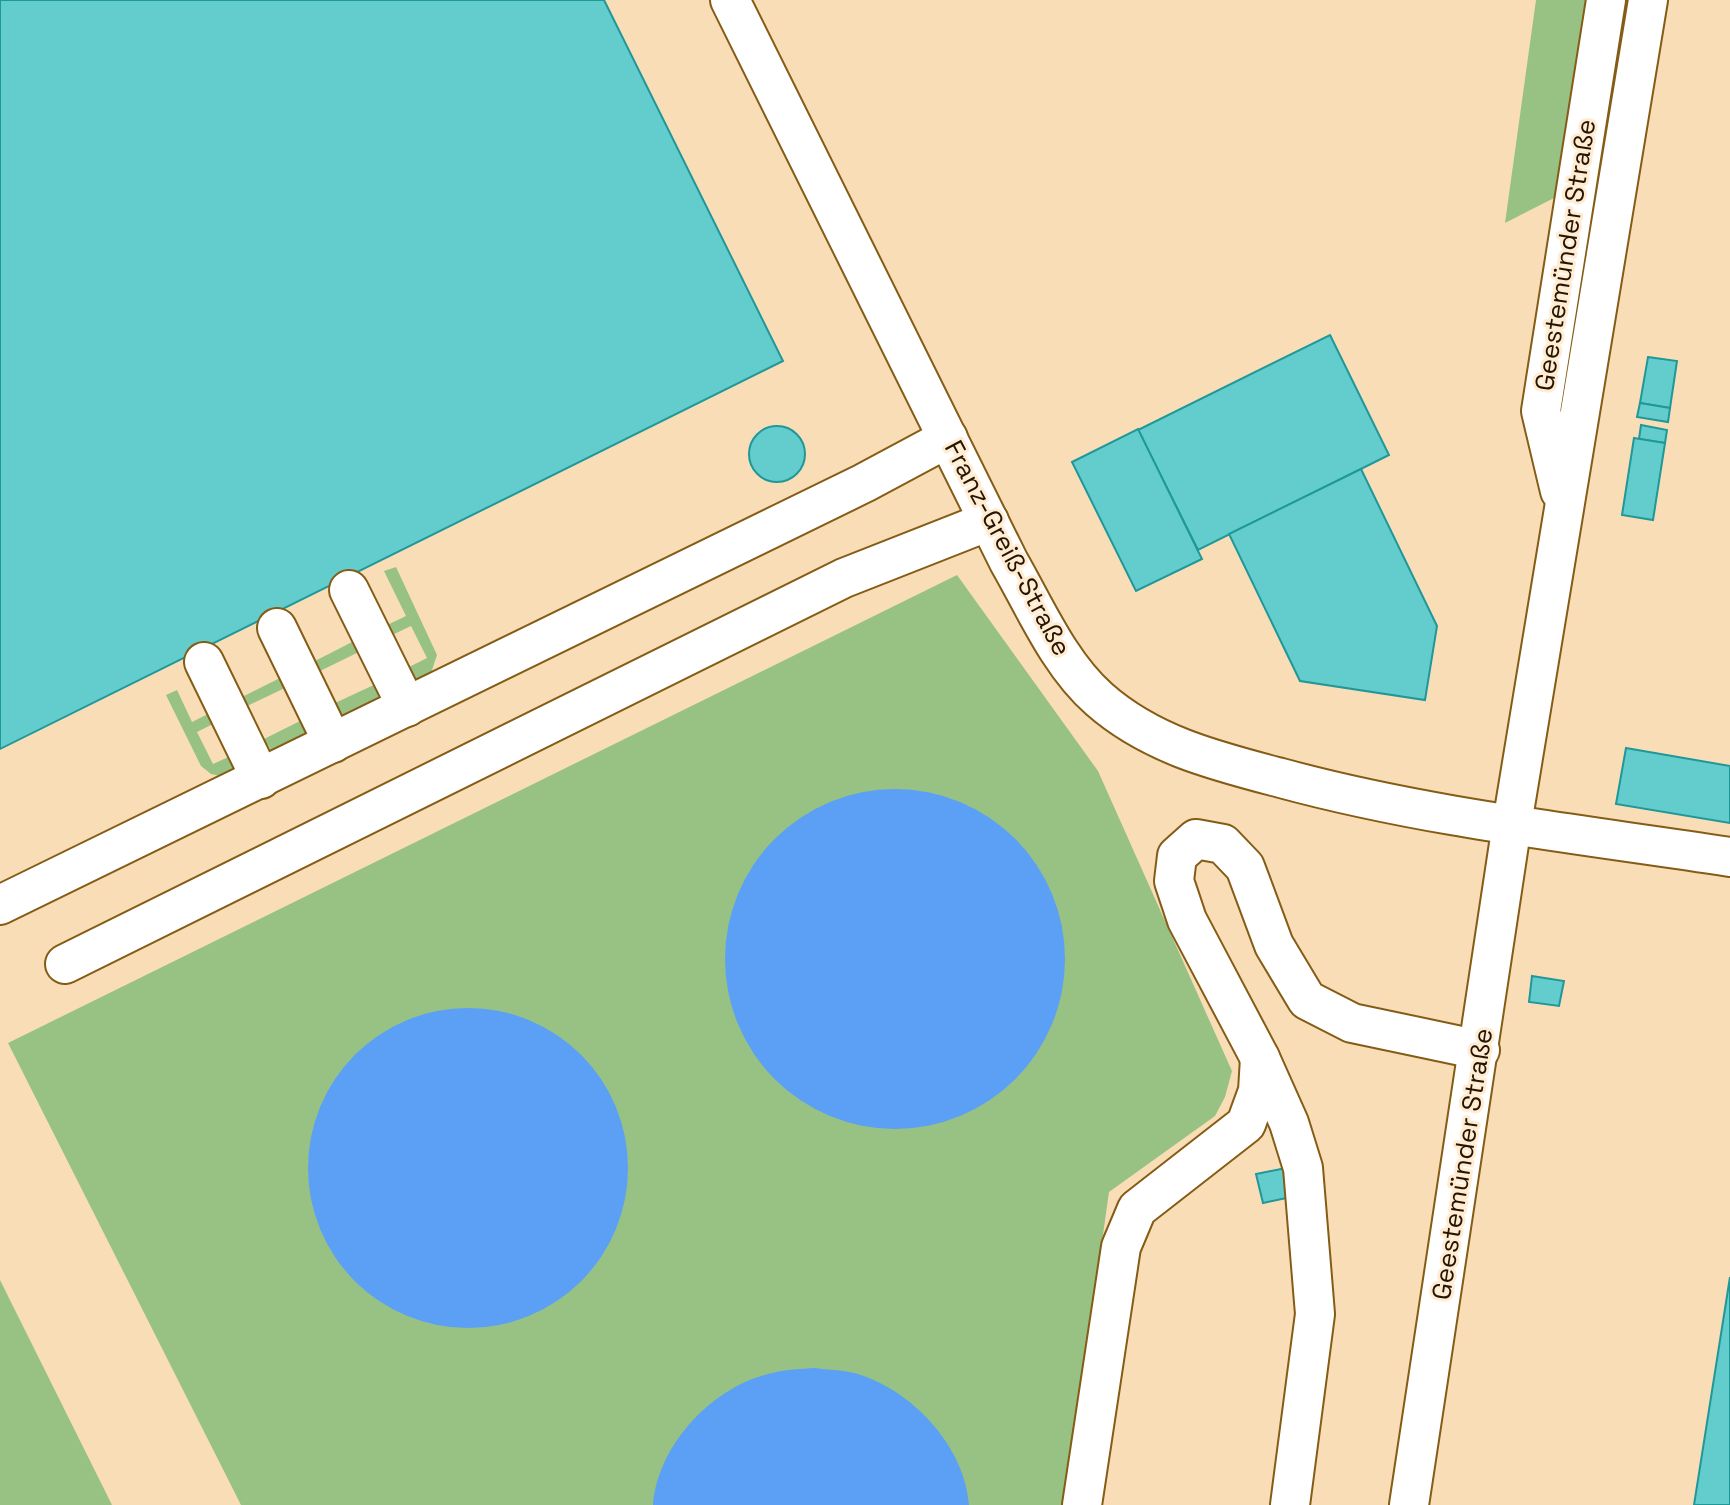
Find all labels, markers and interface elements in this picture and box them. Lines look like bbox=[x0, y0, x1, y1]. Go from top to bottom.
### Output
street label: Geestemünder Straße bbox=[1527, 117, 1603, 393]
street label: Franz-Greiß-Straße bbox=[937, 434, 1079, 662]
street label: Geestemünder Straße bbox=[1424, 1026, 1500, 1302]

